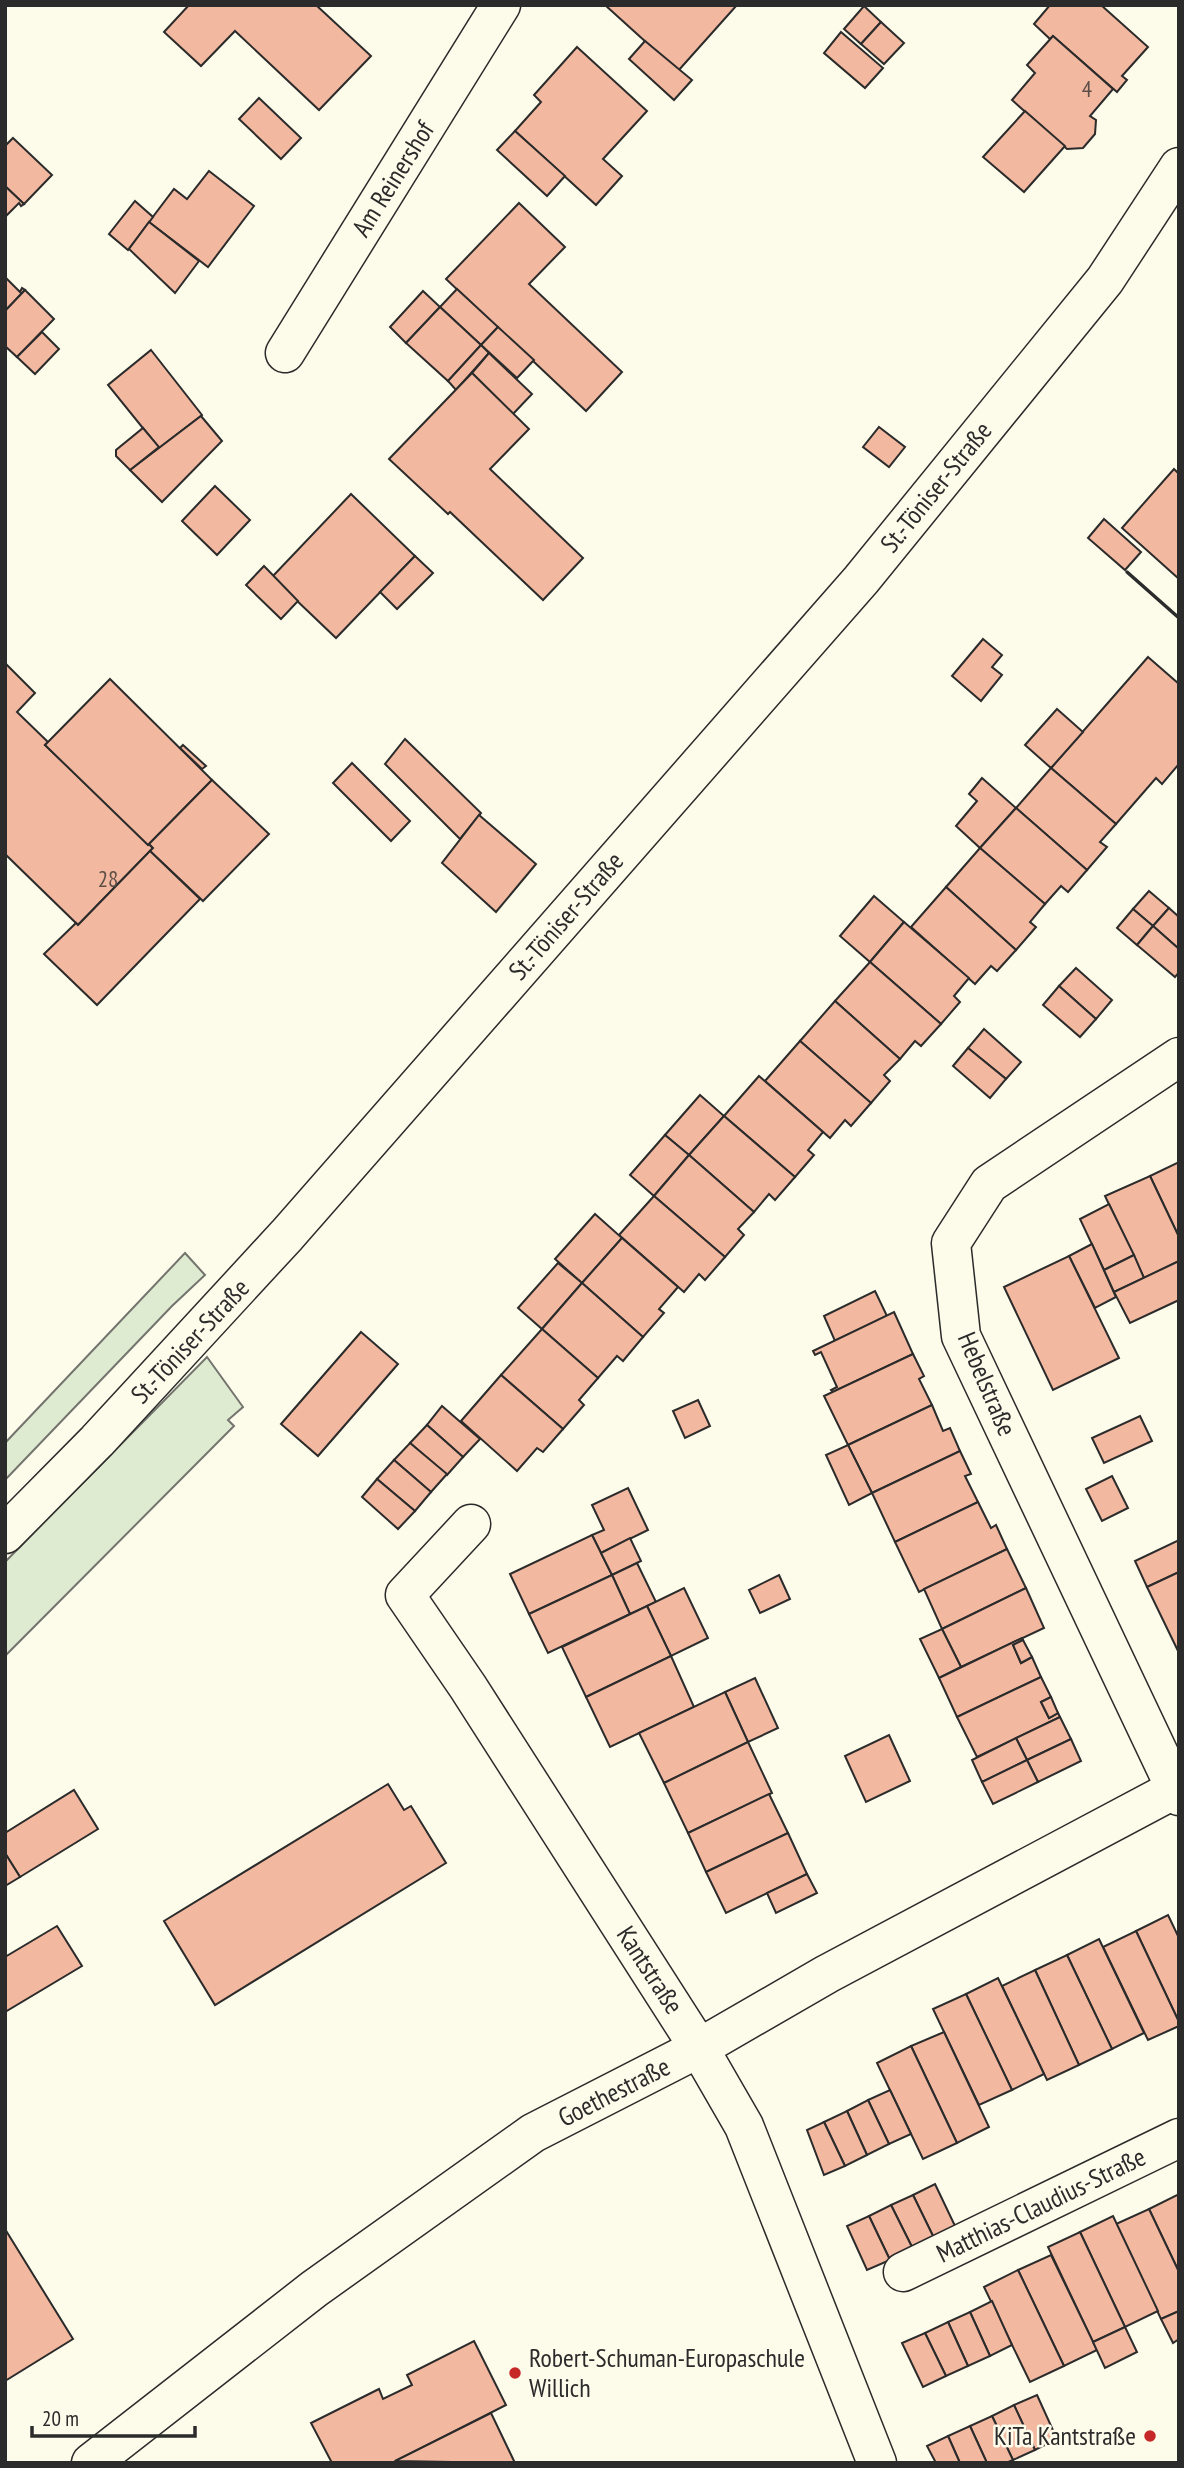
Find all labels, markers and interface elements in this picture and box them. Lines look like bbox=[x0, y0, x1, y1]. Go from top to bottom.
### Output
house number: 4 bbox=[1082, 74, 1092, 103]
street label: Am Reinershof bbox=[344, 114, 442, 242]
street label: St.-Töniser-Straße bbox=[873, 415, 998, 559]
street label: St.-Töniser-Straße bbox=[501, 845, 630, 986]
house number: 28 bbox=[98, 864, 118, 893]
street label: St.-Töniser-Straße bbox=[123, 1271, 256, 1410]
street label: Hebelstraße bbox=[951, 1327, 1024, 1441]
street label: Kantstraße bbox=[610, 1920, 691, 2020]
street label: Goethestraße bbox=[552, 2049, 675, 2134]
street label: Matthias-Claudius-Straße bbox=[931, 2140, 1151, 2269]
place label: Robert-Schuman-Europaschule Willich bbox=[529, 2341, 805, 2404]
marker: Robert-Schuman-Europaschule Willich bbox=[507, 2365, 523, 2381]
scale bar bbox=[32, 2394, 194, 2438]
text: 20 m bbox=[42, 2405, 79, 2432]
place label: KiTa Kantstraße bbox=[994, 2419, 1136, 2452]
marker: KiTa Kantstraße bbox=[1142, 2428, 1158, 2444]

